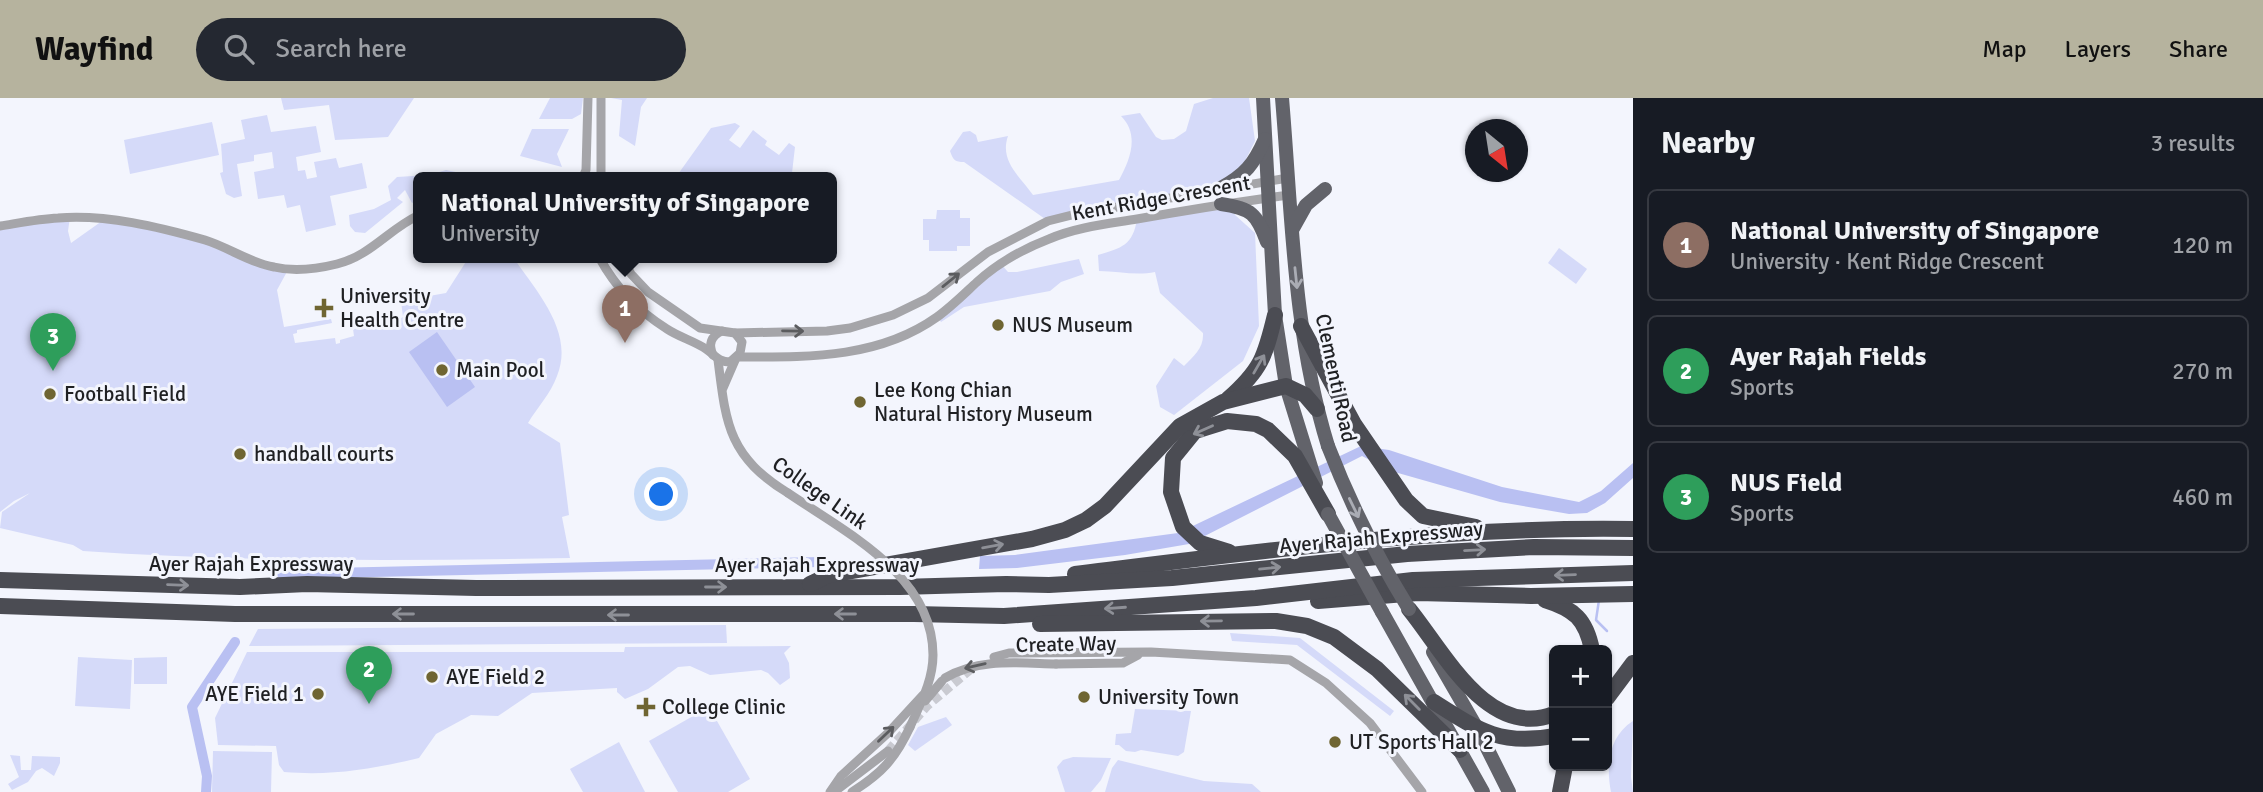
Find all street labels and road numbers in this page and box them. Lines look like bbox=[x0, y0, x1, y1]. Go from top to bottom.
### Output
street label: Kent Ridge Crescent bbox=[1070, 170, 1252, 226]
street label: Clementi Road bbox=[1310, 311, 1362, 445]
street label: College Link bbox=[767, 451, 873, 536]
street label: Ayer Rajah Expressway bbox=[1278, 515, 1484, 559]
street label: Ayer Rajah Expressway bbox=[149, 551, 354, 577]
street label: Ayer Rajah Expressway bbox=[715, 552, 920, 578]
street label: Create Way bbox=[1016, 630, 1117, 658]

